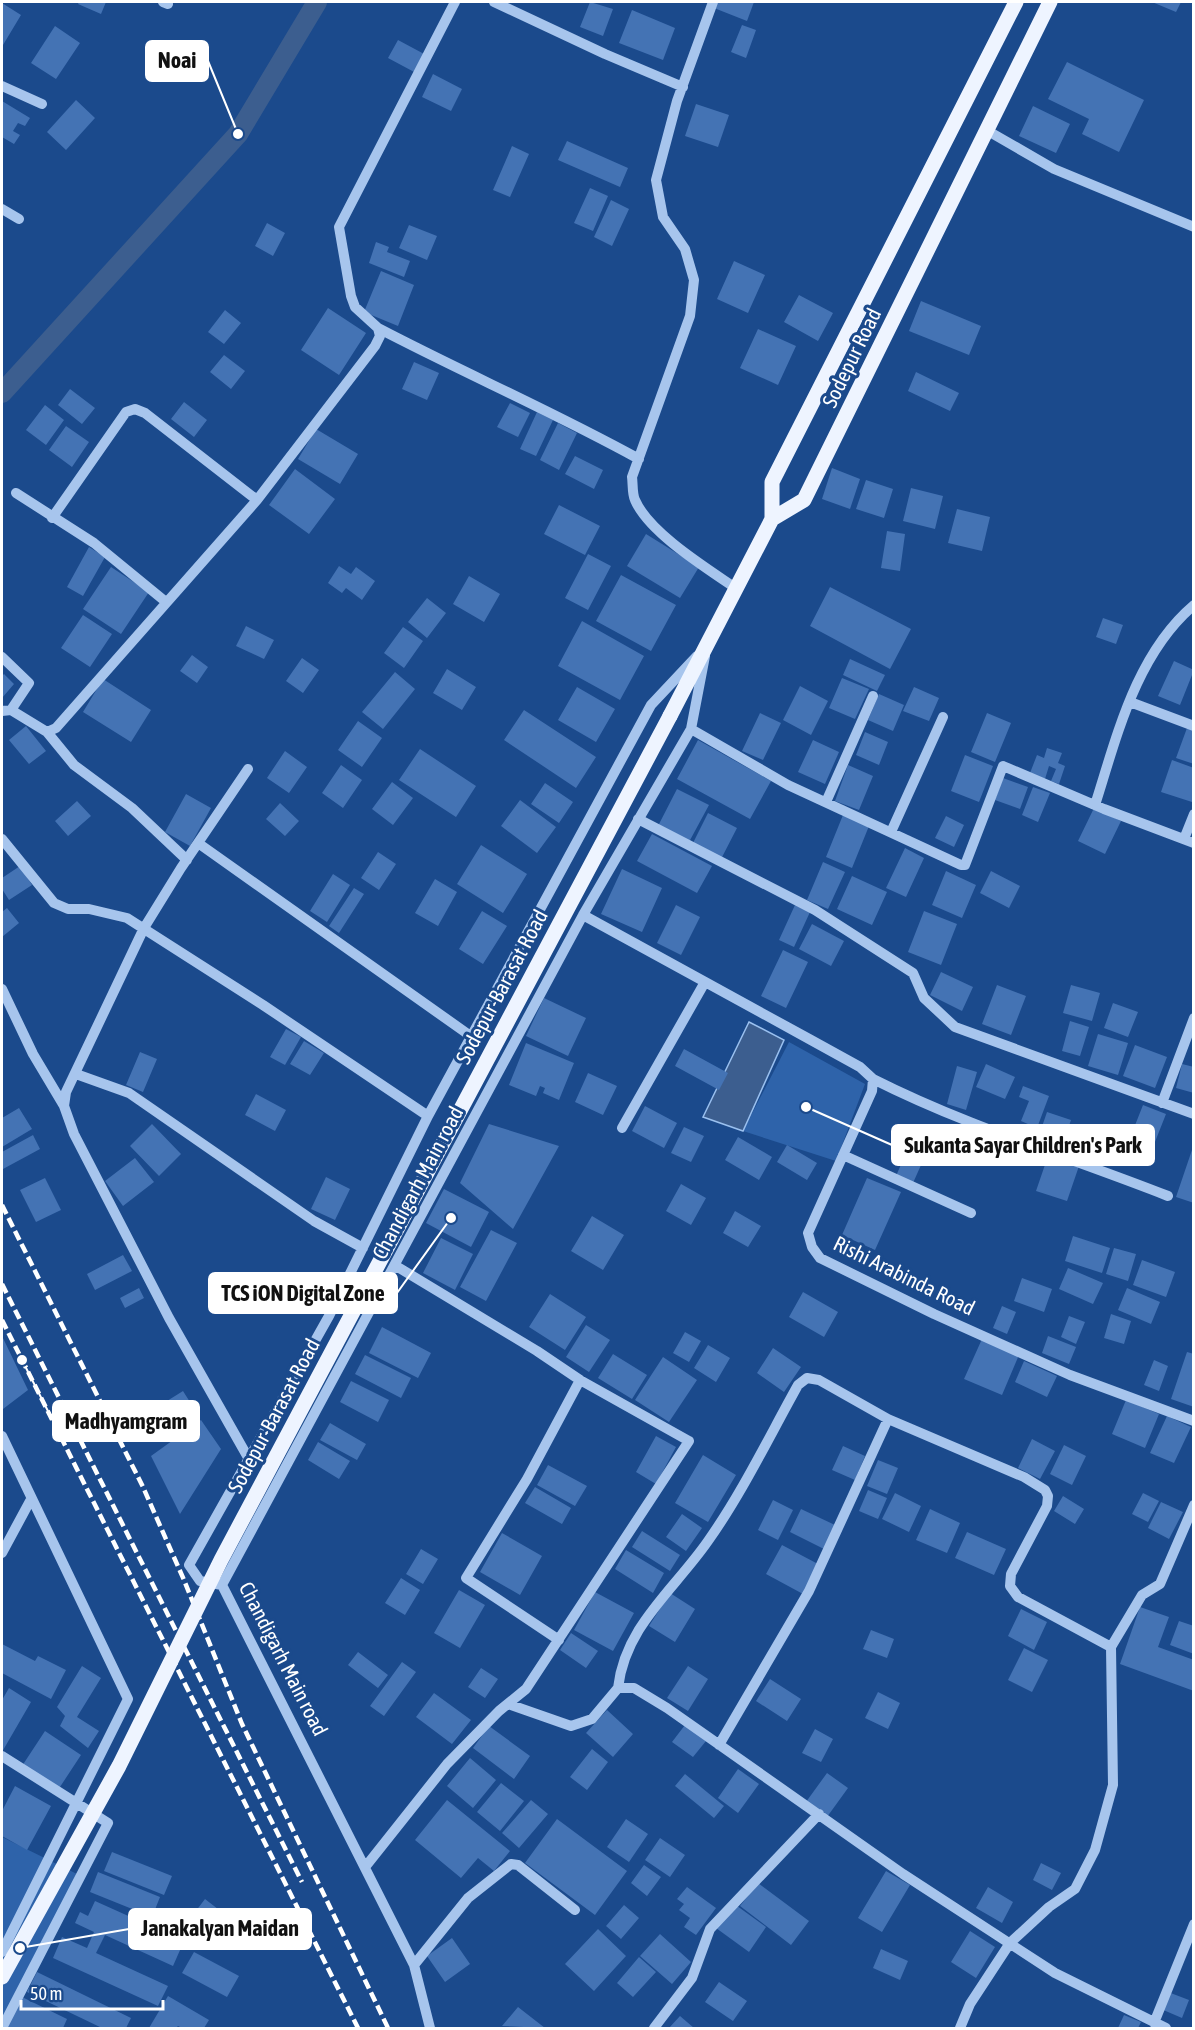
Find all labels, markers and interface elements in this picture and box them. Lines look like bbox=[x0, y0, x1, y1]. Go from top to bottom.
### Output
callout: Noai bbox=[146, 41, 208, 81]
text: Noai bbox=[158, 47, 196, 73]
street label: Sodepur Road bbox=[817, 304, 885, 411]
street label: Sodepur-Barasat Road bbox=[450, 905, 552, 1068]
street label: Chandigarh Main road bbox=[367, 1102, 468, 1263]
callout: Sukanta Sayar Children's Park bbox=[892, 1125, 1154, 1165]
text: Sukanta Sayar Children's Park bbox=[904, 1132, 1142, 1158]
street label: Rishi Arabinda Road bbox=[830, 1231, 979, 1320]
callout: TCS iON Digital Zone bbox=[209, 1273, 397, 1313]
text: TCS iON Digital Zone bbox=[221, 1280, 385, 1306]
street label: Sodepur-Barasat Road bbox=[222, 1334, 324, 1497]
callout: Madhyamgram bbox=[53, 1401, 199, 1441]
text: Madhyamgram bbox=[65, 1408, 187, 1434]
street label: Chandigarh Main road bbox=[235, 1578, 333, 1740]
callout: Janakalyan Maidan bbox=[129, 1909, 311, 1949]
text: Janakalyan Maidan bbox=[140, 1915, 299, 1941]
scale bar bbox=[21, 1973, 164, 2011]
text: 50 m bbox=[30, 1983, 62, 2004]

